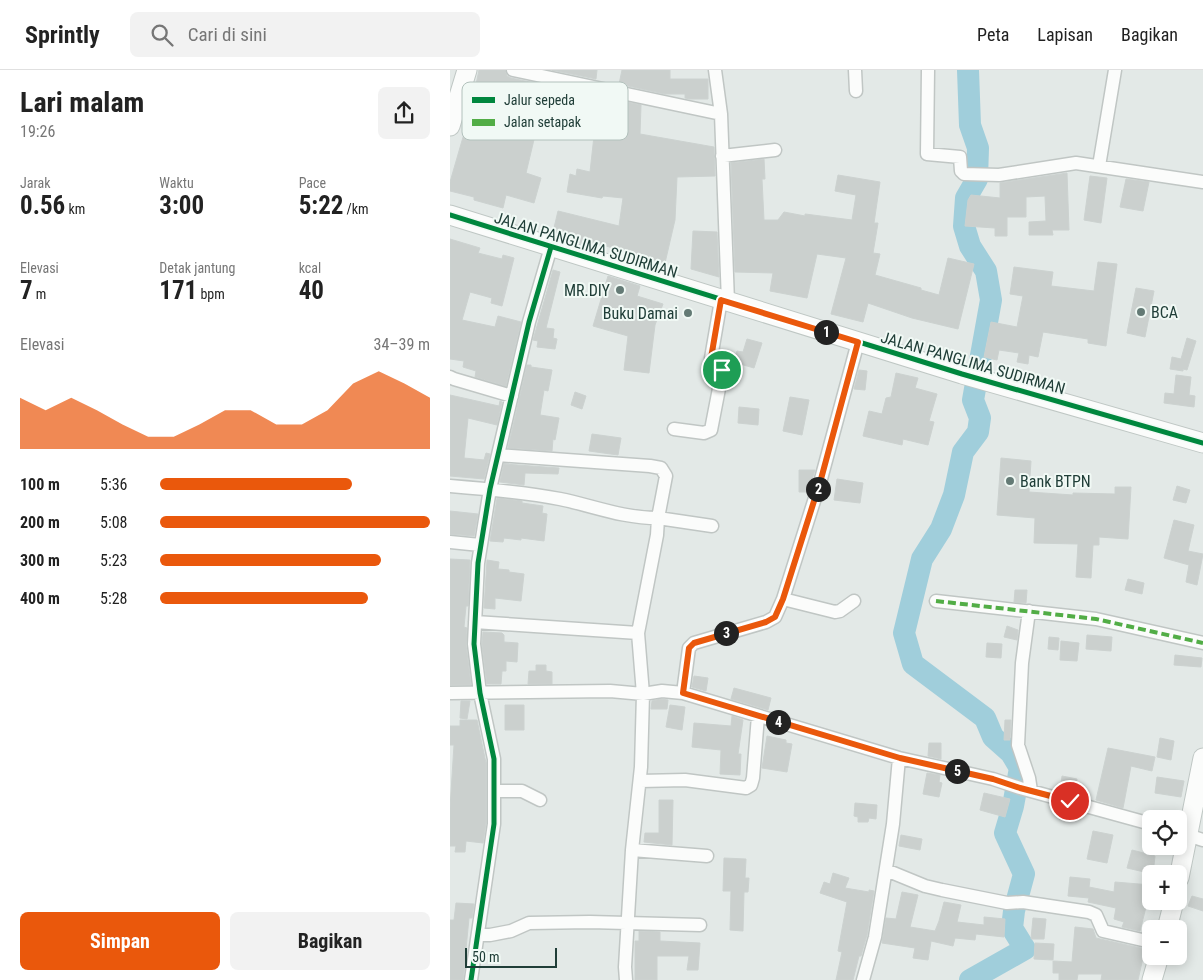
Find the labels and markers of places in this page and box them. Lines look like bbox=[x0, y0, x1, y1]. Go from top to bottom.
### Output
place label: MR.DIY bbox=[564, 281, 611, 300]
marker: MR.DIY bbox=[614, 284, 626, 296]
place label: BCA bbox=[1151, 303, 1178, 322]
place label: Buku Damai bbox=[603, 304, 678, 323]
marker: BCA bbox=[1135, 306, 1147, 318]
marker: Buku Damai bbox=[682, 307, 694, 319]
pin: 1 bbox=[814, 320, 838, 344]
pin bbox=[701, 349, 743, 391]
place label: Bank BTPN bbox=[1020, 472, 1091, 491]
marker: Bank BTPN bbox=[1004, 475, 1016, 487]
pin: 2 bbox=[806, 476, 830, 502]
pin: 3 bbox=[714, 620, 738, 646]
pin: 4 bbox=[766, 710, 790, 734]
pin: 5 bbox=[944, 758, 970, 784]
pin bbox=[1049, 780, 1091, 822]

